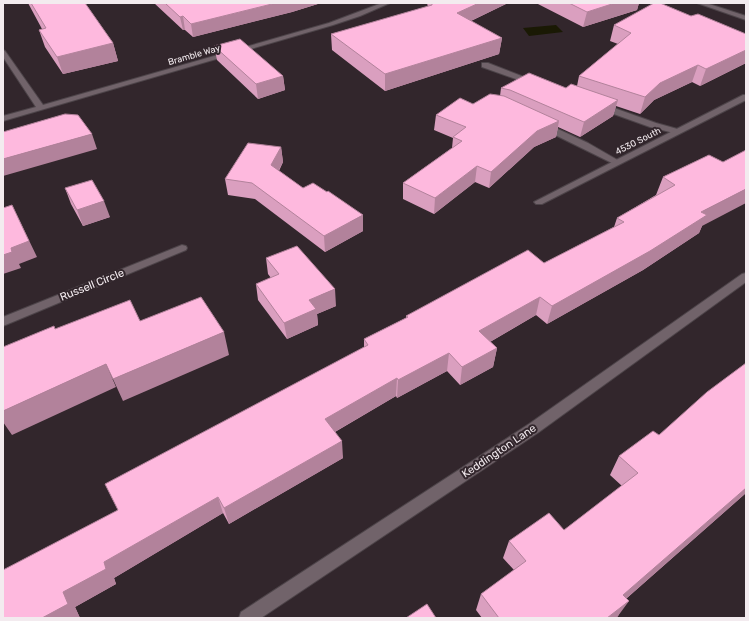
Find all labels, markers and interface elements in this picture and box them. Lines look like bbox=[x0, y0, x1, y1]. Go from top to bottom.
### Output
street label: Bramble Way bbox=[167, 43, 221, 67]
street label: 4530 South bbox=[614, 125, 662, 157]
street label: Russell Circle bbox=[58, 266, 126, 304]
street label: Keddington Lane bbox=[460, 421, 538, 481]

